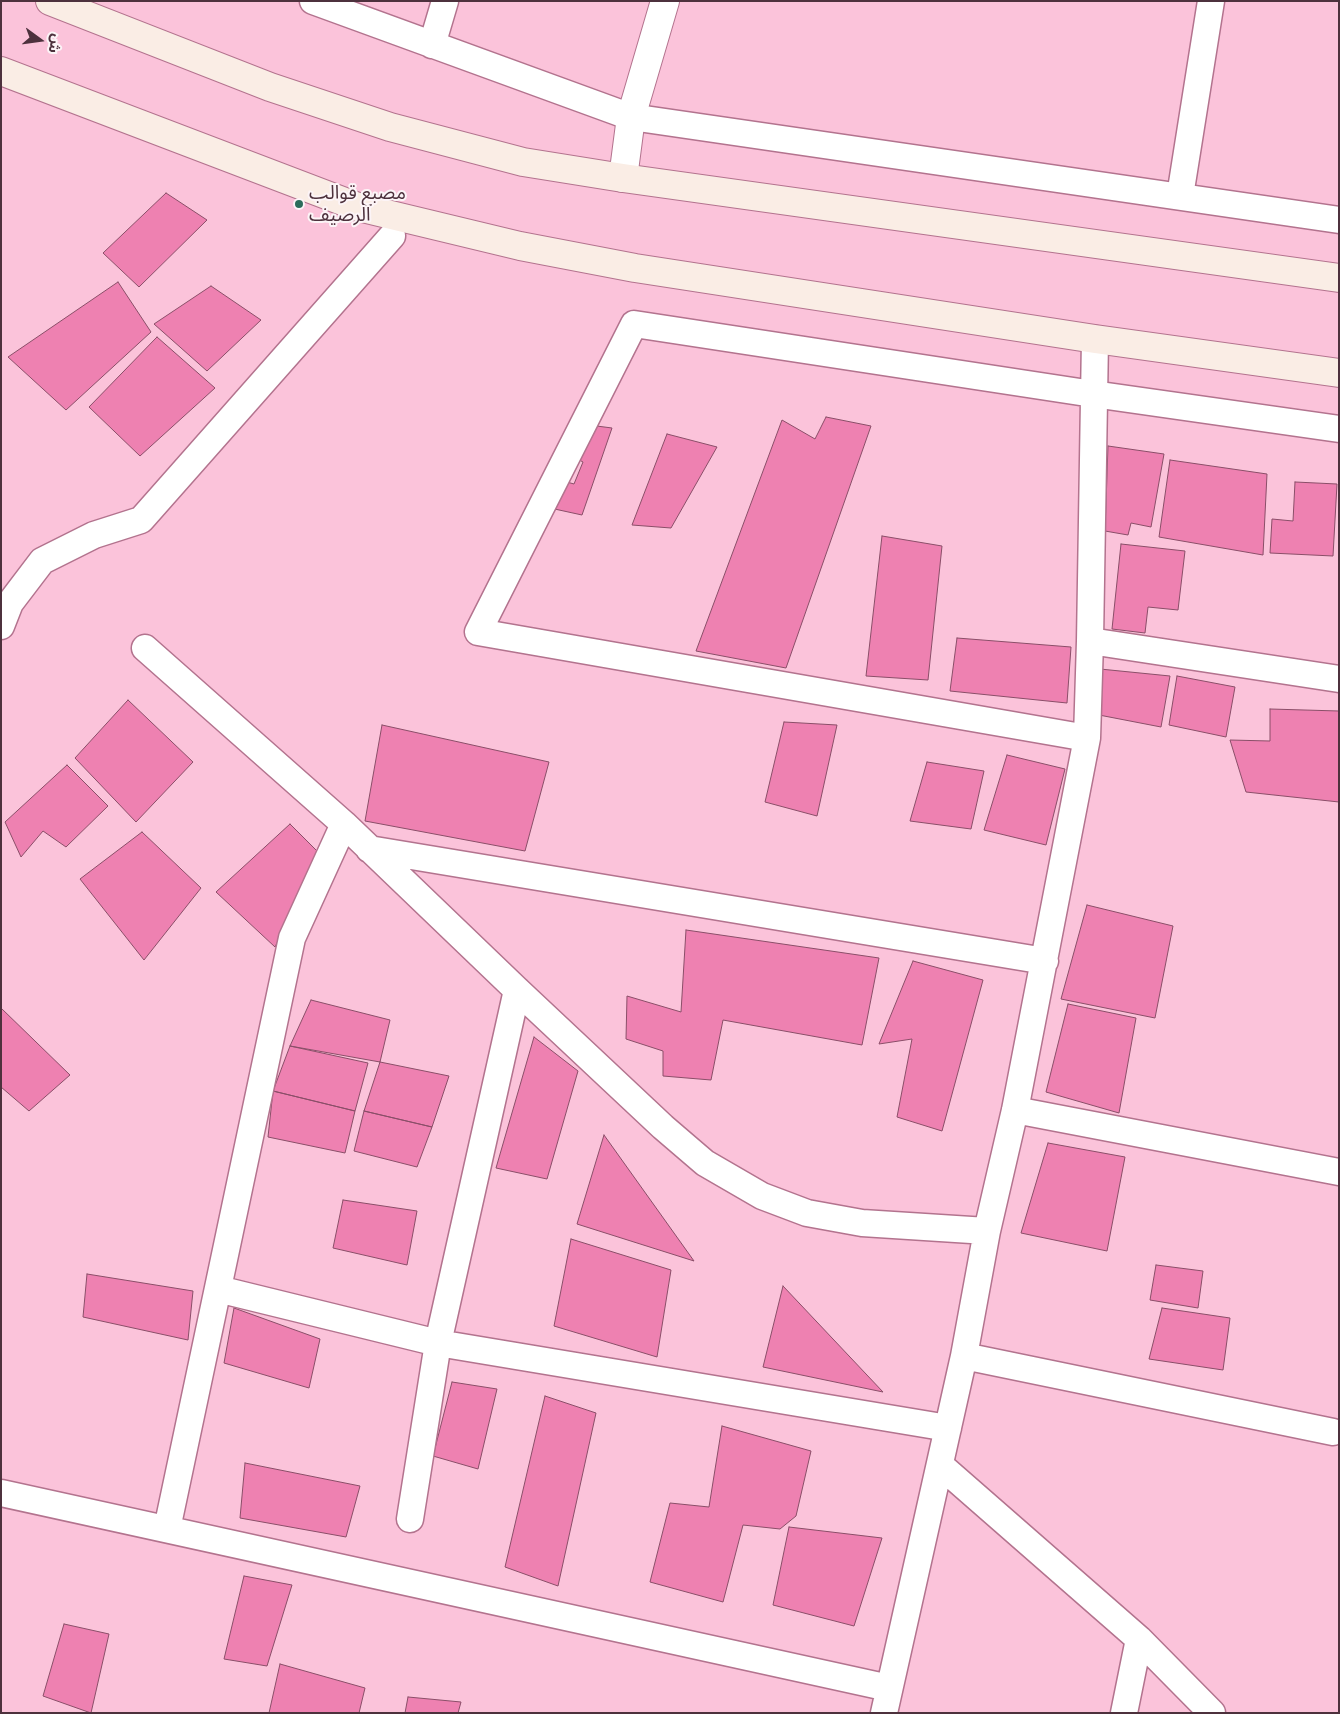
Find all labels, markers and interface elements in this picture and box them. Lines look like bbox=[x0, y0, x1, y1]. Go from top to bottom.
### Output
north arrow bbox=[15, 15, 65, 65]
text: ش bbox=[44, 32, 66, 55]
place label: مصبع قوالب الرصيف bbox=[309, 182, 406, 226]
marker: مصبع قوالب الرصيف bbox=[293, 198, 305, 210]

